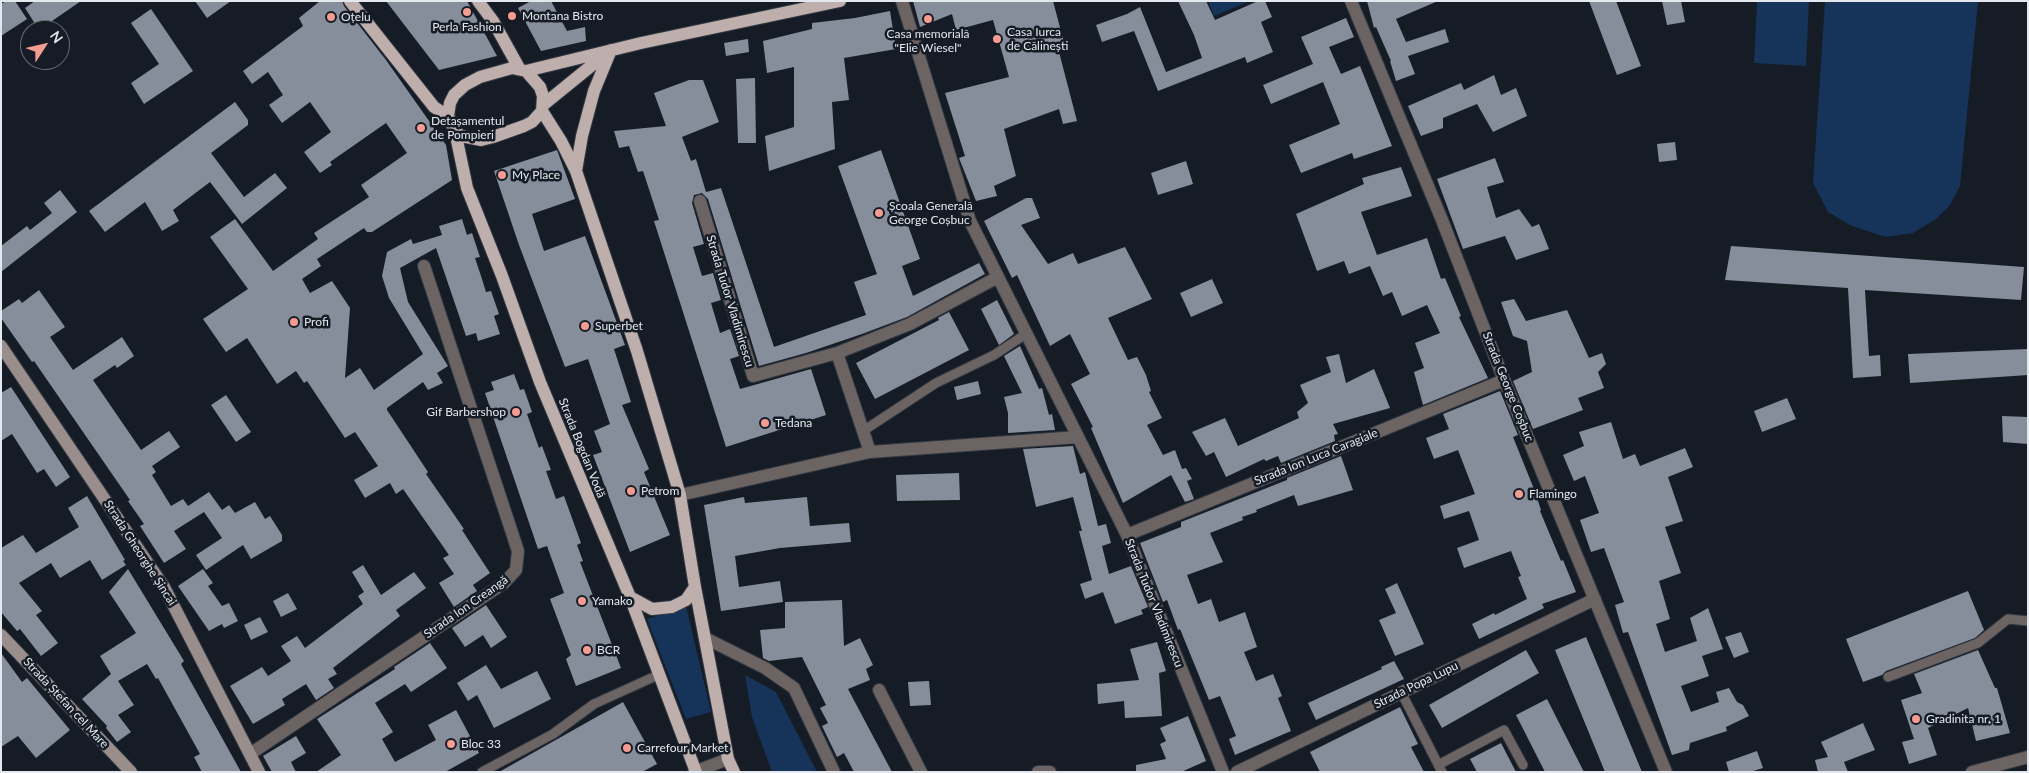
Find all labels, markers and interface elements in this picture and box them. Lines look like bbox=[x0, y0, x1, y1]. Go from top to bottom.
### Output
marker: Perla Fashion bbox=[461, 6, 473, 18]
place label: Montana Bistro bbox=[522, 9, 603, 23]
place label: Oțelu bbox=[341, 10, 371, 24]
marker: Montana Bistro bbox=[506, 10, 518, 22]
marker: Oțelu bbox=[325, 11, 337, 23]
marker: Casa memorială "Elie Wiesel" bbox=[922, 13, 934, 25]
north arrow bbox=[20, 20, 70, 70]
place label: Perla Fashion bbox=[432, 20, 502, 34]
place label: Casa Iurca de Călinești bbox=[1007, 25, 1068, 53]
text: N bbox=[47, 27, 67, 46]
place label: Casa memorială "Elie Wiesel" bbox=[886, 27, 970, 55]
marker: Casa Iurca de Călinești bbox=[991, 33, 1003, 45]
place label: Detașamentul de Pompieri bbox=[431, 114, 504, 142]
marker: Detașamentul de Pompieri bbox=[415, 122, 427, 134]
place label: My Place bbox=[512, 168, 560, 182]
marker: My Place bbox=[496, 169, 508, 181]
place label: Școala Generală George Coșbuc bbox=[889, 199, 973, 227]
marker: Școala Generală George Coșbuc bbox=[873, 207, 885, 219]
street label: Strada Tudor Vladimirescu bbox=[703, 233, 757, 369]
place label: Profi bbox=[304, 315, 329, 329]
marker: Profi bbox=[288, 316, 300, 328]
place label: Superbet bbox=[595, 319, 643, 333]
marker: Superbet bbox=[579, 320, 591, 332]
street label: Strada George Coșbuc bbox=[1479, 330, 1537, 444]
street label: Strada Bogdan Vodă bbox=[555, 396, 609, 500]
place label: Gif Barbershop bbox=[426, 405, 506, 419]
marker: Gif Barbershop bbox=[510, 406, 522, 418]
place label: Tedana bbox=[775, 416, 812, 430]
marker: Tedana bbox=[759, 417, 771, 429]
street label: Strada Ion Luca Caragiale bbox=[1252, 426, 1380, 488]
place label: Petrom bbox=[641, 484, 679, 498]
marker: Petrom bbox=[625, 485, 637, 497]
place label: Flamingo bbox=[1529, 487, 1577, 501]
marker: Flamingo bbox=[1513, 488, 1525, 500]
street label: Strada Gheorghe Șincai bbox=[101, 498, 179, 608]
street label: Strada Tudor Vladimirescu bbox=[1122, 537, 1186, 669]
street label: Strada Ion Creangă bbox=[421, 573, 511, 641]
place label: Yamako bbox=[592, 594, 633, 608]
marker: Yamako bbox=[576, 595, 588, 607]
place label: BCR bbox=[597, 643, 620, 657]
marker: BCR bbox=[581, 644, 593, 656]
street label: Strada Ștefan cel Mare bbox=[20, 655, 112, 751]
street label: Strada Popa Lupu bbox=[1372, 658, 1460, 712]
place label: Gradinita nr. 1 bbox=[1926, 712, 2001, 726]
marker: Gradinita nr. 1 bbox=[1910, 713, 1922, 725]
place label: Bloc 33 bbox=[461, 737, 501, 751]
marker: Bloc 33 bbox=[445, 738, 457, 750]
place label: Carrefour Market bbox=[637, 741, 728, 755]
marker: Carrefour Market bbox=[621, 742, 633, 754]

